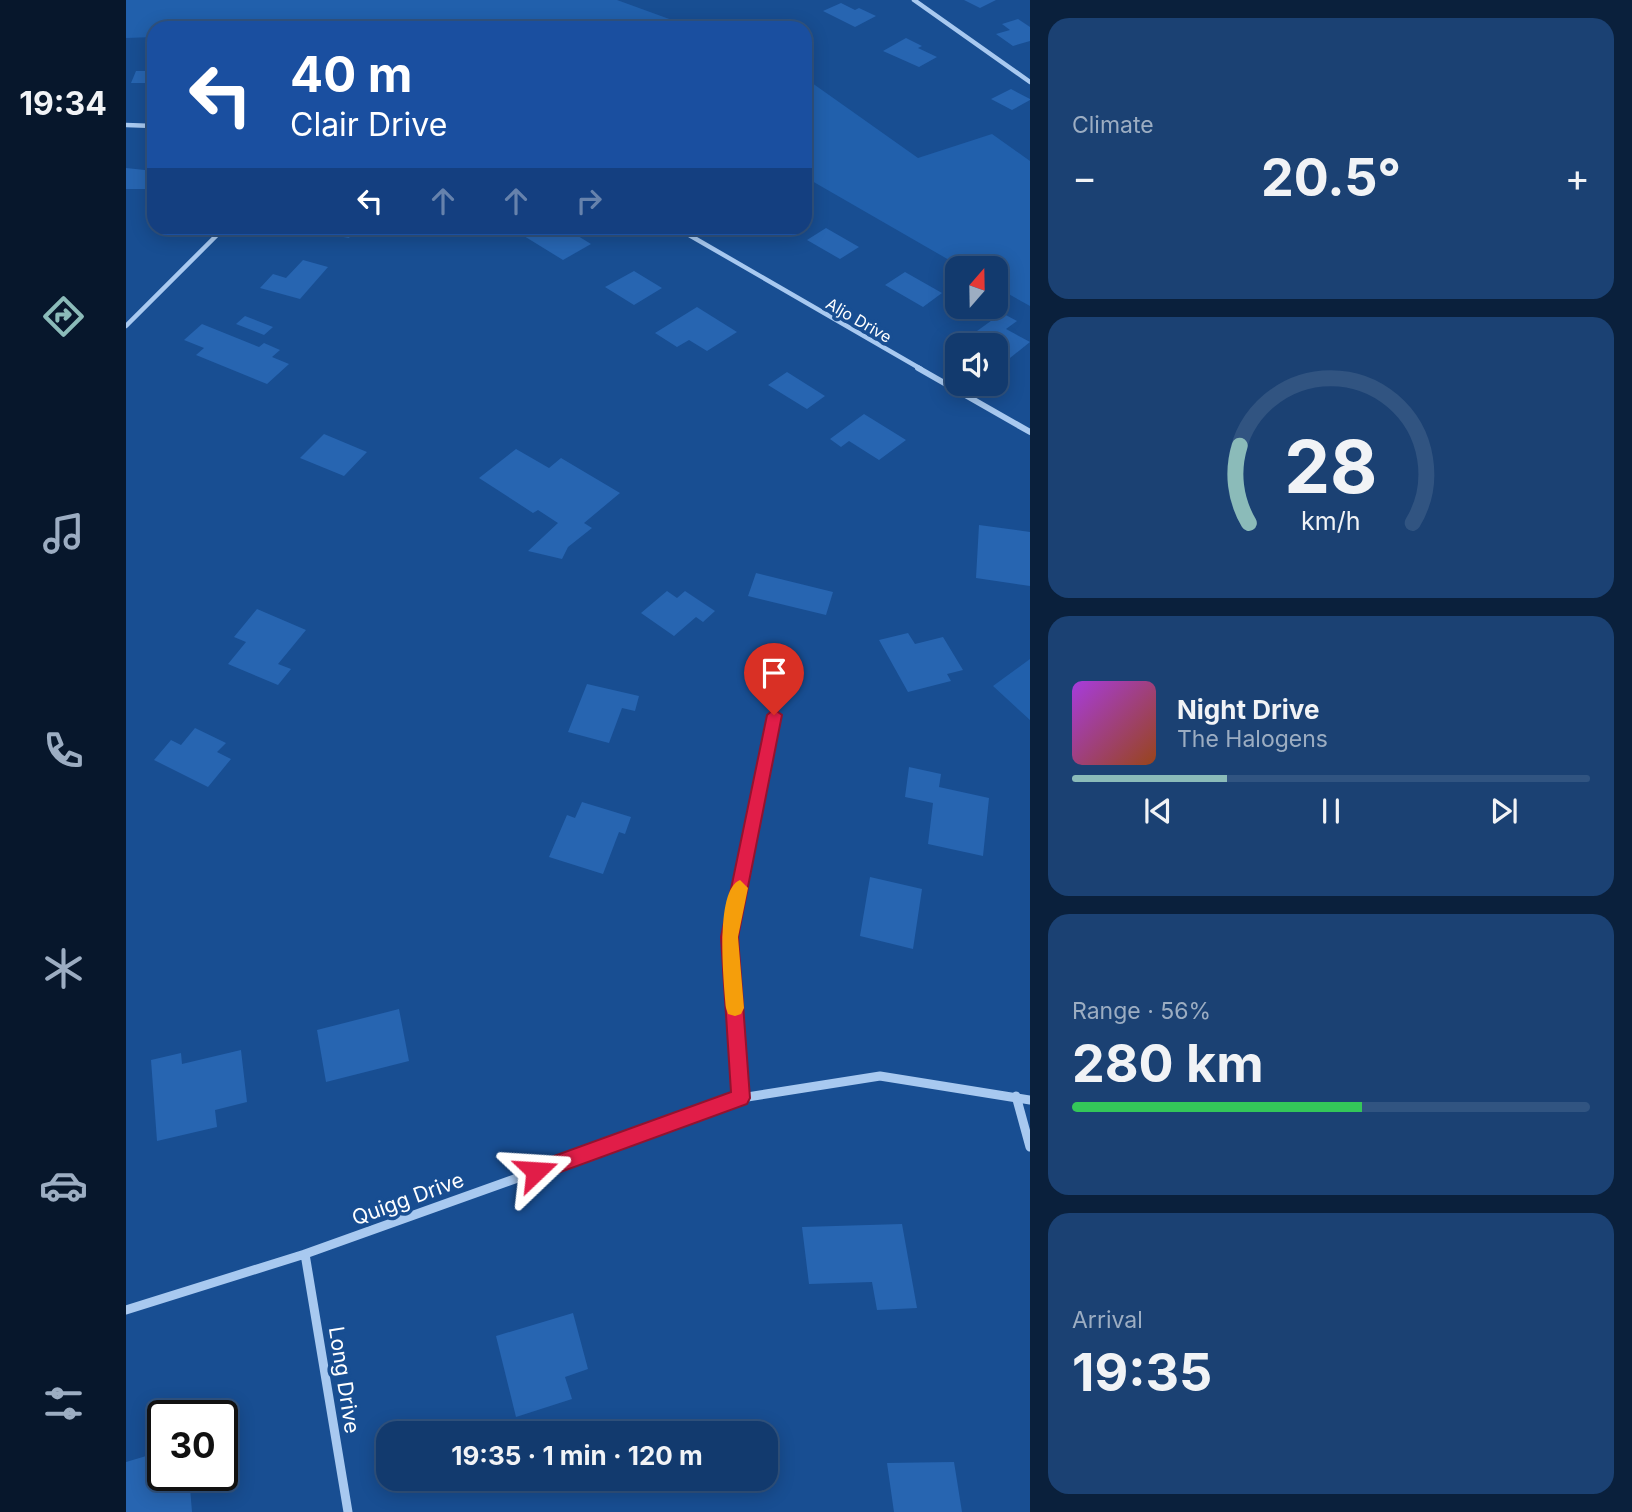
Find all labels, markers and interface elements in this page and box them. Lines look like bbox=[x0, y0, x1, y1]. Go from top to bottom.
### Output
text: 40 m bbox=[290, 45, 413, 104]
icon: left bbox=[175, 49, 266, 140]
text: 19:34 bbox=[19, 84, 107, 123]
text: Clair Drive bbox=[290, 105, 447, 144]
text: Climate bbox=[1072, 111, 1154, 139]
text: 20.5° bbox=[1261, 146, 1401, 209]
text: − bbox=[1072, 154, 1097, 200]
text: + bbox=[1565, 154, 1590, 200]
icon: left bbox=[351, 182, 389, 220]
icon: ahead bbox=[424, 182, 462, 220]
icon: ahead bbox=[497, 182, 535, 220]
icon: right bbox=[570, 182, 608, 220]
north arrow bbox=[945, 256, 1008, 318]
map controls bbox=[945, 256, 1008, 396]
icon: directions bbox=[39, 292, 88, 341]
street label: Aljo Drive bbox=[823, 293, 895, 347]
button: sound bbox=[945, 333, 1008, 396]
text: 28 bbox=[1284, 423, 1378, 512]
text: km/h bbox=[1301, 506, 1361, 536]
icon: music bbox=[39, 509, 88, 558]
pin bbox=[744, 643, 804, 715]
icon: arrive bbox=[755, 654, 793, 692]
text: Night Drive bbox=[1177, 694, 1319, 725]
text: The Halogens bbox=[1177, 725, 1328, 753]
icon: phone bbox=[39, 726, 88, 775]
icon: previous bbox=[1139, 792, 1177, 830]
icon: pause bbox=[1312, 792, 1350, 830]
icon: next bbox=[1485, 792, 1523, 830]
icon: climate bbox=[39, 944, 88, 993]
text: Range · 56% bbox=[1072, 997, 1211, 1025]
text: 280 km bbox=[1072, 1032, 1264, 1095]
position arrow bbox=[499, 1134, 573, 1208]
icon: car bbox=[39, 1161, 88, 1210]
street label: Quigg Drive bbox=[348, 1167, 467, 1230]
text: Arrival bbox=[1072, 1306, 1143, 1334]
street label: Long Drive bbox=[324, 1325, 365, 1435]
text: 19:35 bbox=[1072, 1341, 1212, 1404]
icon: filters bbox=[39, 1379, 88, 1428]
speed limit sign: 30 bbox=[147, 1400, 238, 1491]
text: 19:35 · 1 min · 120 m bbox=[451, 1440, 703, 1471]

